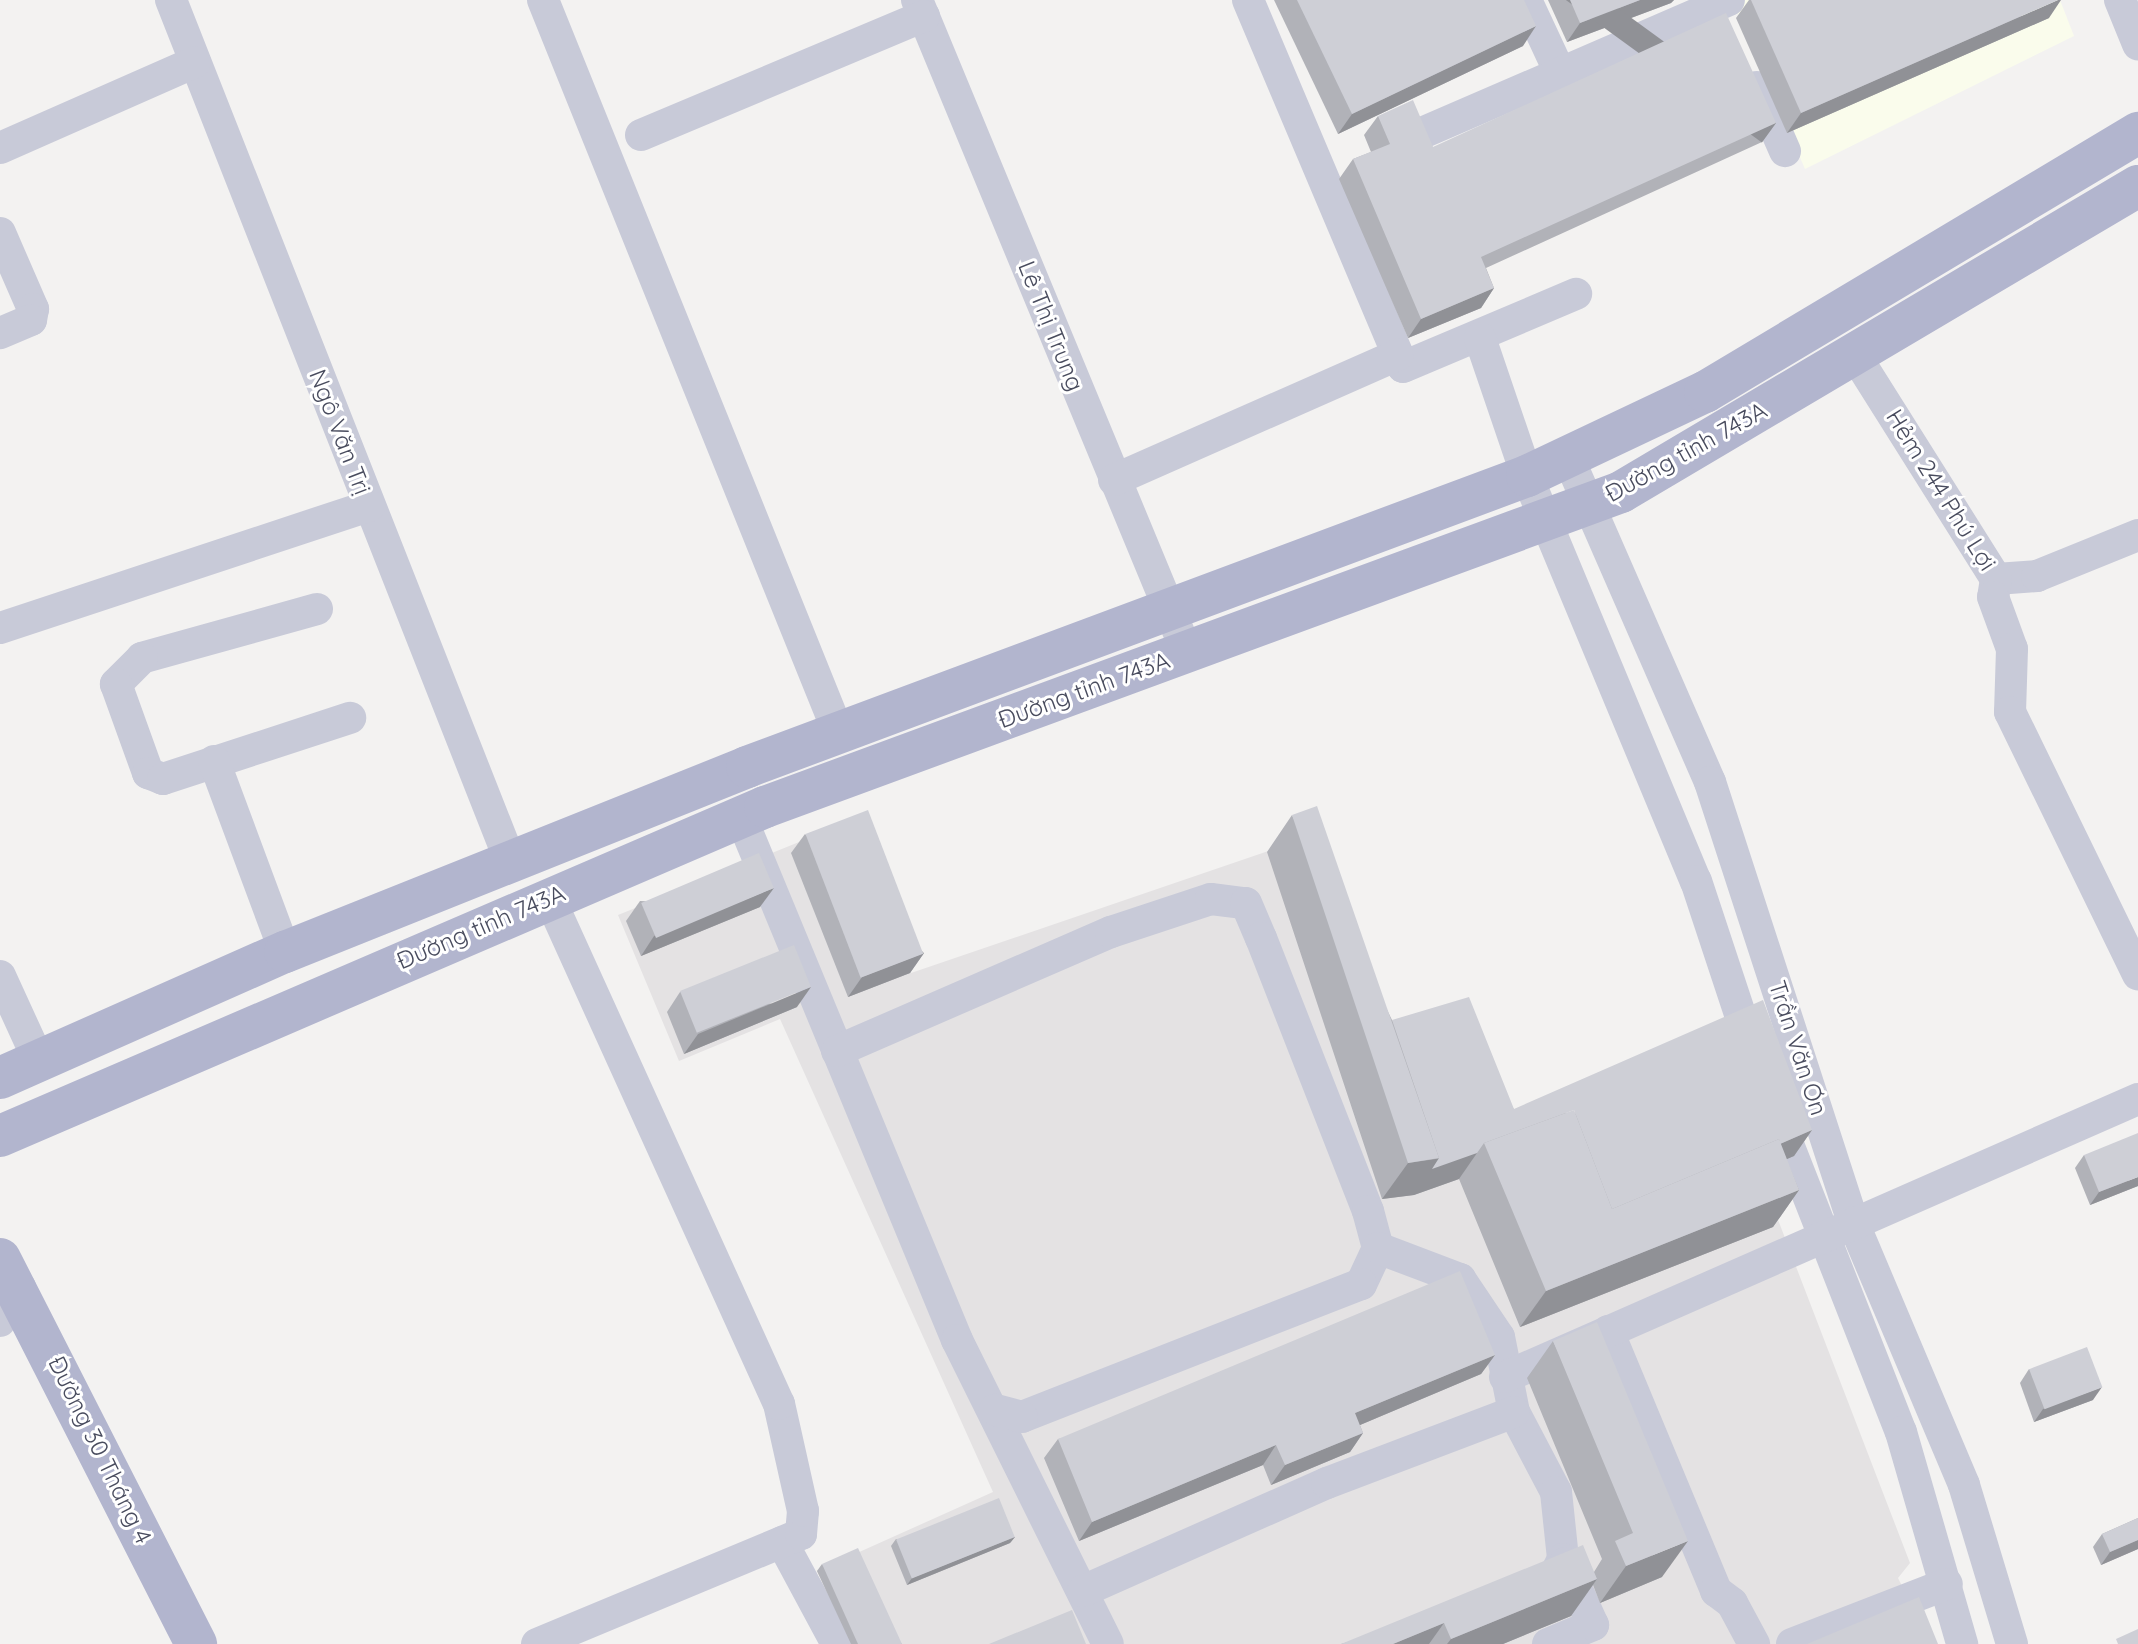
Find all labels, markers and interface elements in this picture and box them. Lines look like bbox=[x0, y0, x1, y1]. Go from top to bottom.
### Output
street label: Lê Thị Trung bbox=[1012, 257, 1090, 395]
street label: Ngô Văn Trị bbox=[303, 365, 377, 499]
street label: Đường tỉnh 743A bbox=[1600, 396, 1772, 508]
street label: Hẻm 244 Phú Lợi bbox=[1880, 404, 2002, 576]
street label: Đường tỉnh 743A bbox=[994, 646, 1174, 734]
street label: Đường tỉnh 743A bbox=[392, 879, 570, 975]
street label: Trần Văn Ơn bbox=[1763, 977, 1833, 1119]
street label: Đường 30 Tháng 4 bbox=[42, 1352, 158, 1548]

